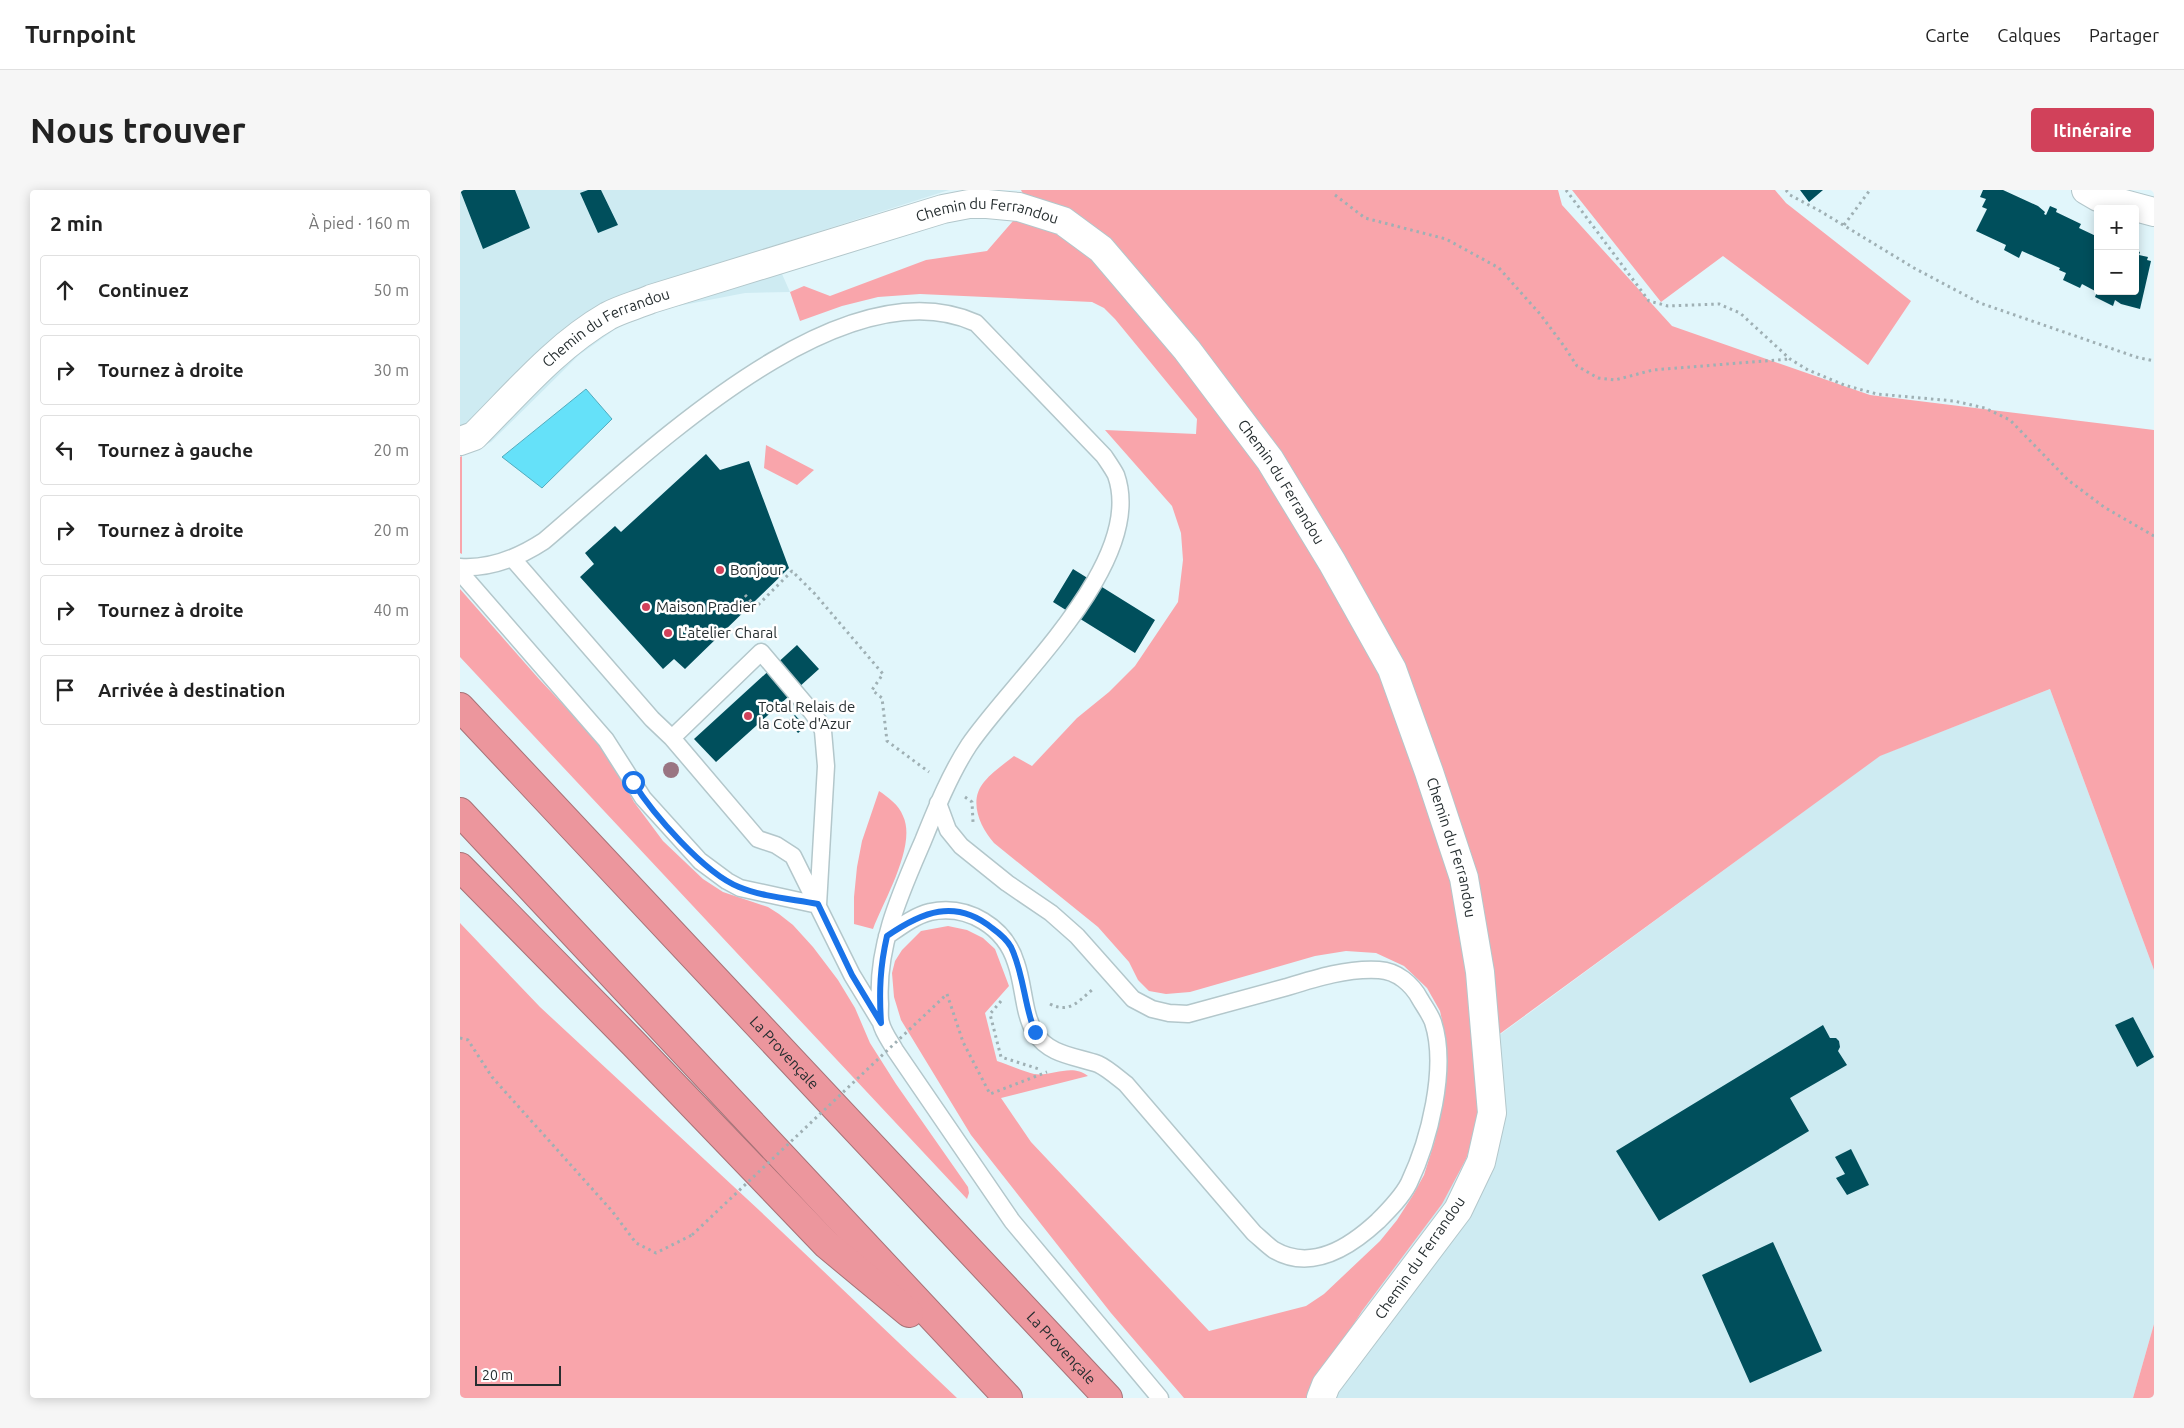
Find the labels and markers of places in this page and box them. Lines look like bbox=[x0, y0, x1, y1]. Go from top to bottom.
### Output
place label: Bonjour bbox=[730, 561, 784, 578]
marker: Bonjour bbox=[714, 564, 726, 576]
place label: Maison Pradier bbox=[656, 598, 757, 615]
marker: Maison Pradier bbox=[640, 601, 652, 613]
place label: L'atelier Charal bbox=[678, 624, 777, 641]
marker: L'atelier Charal bbox=[662, 627, 674, 639]
place label: Total Relais de la Cote d'Azur bbox=[758, 698, 855, 732]
marker: Total Relais de la Cote d'Azur bbox=[742, 710, 754, 722]

